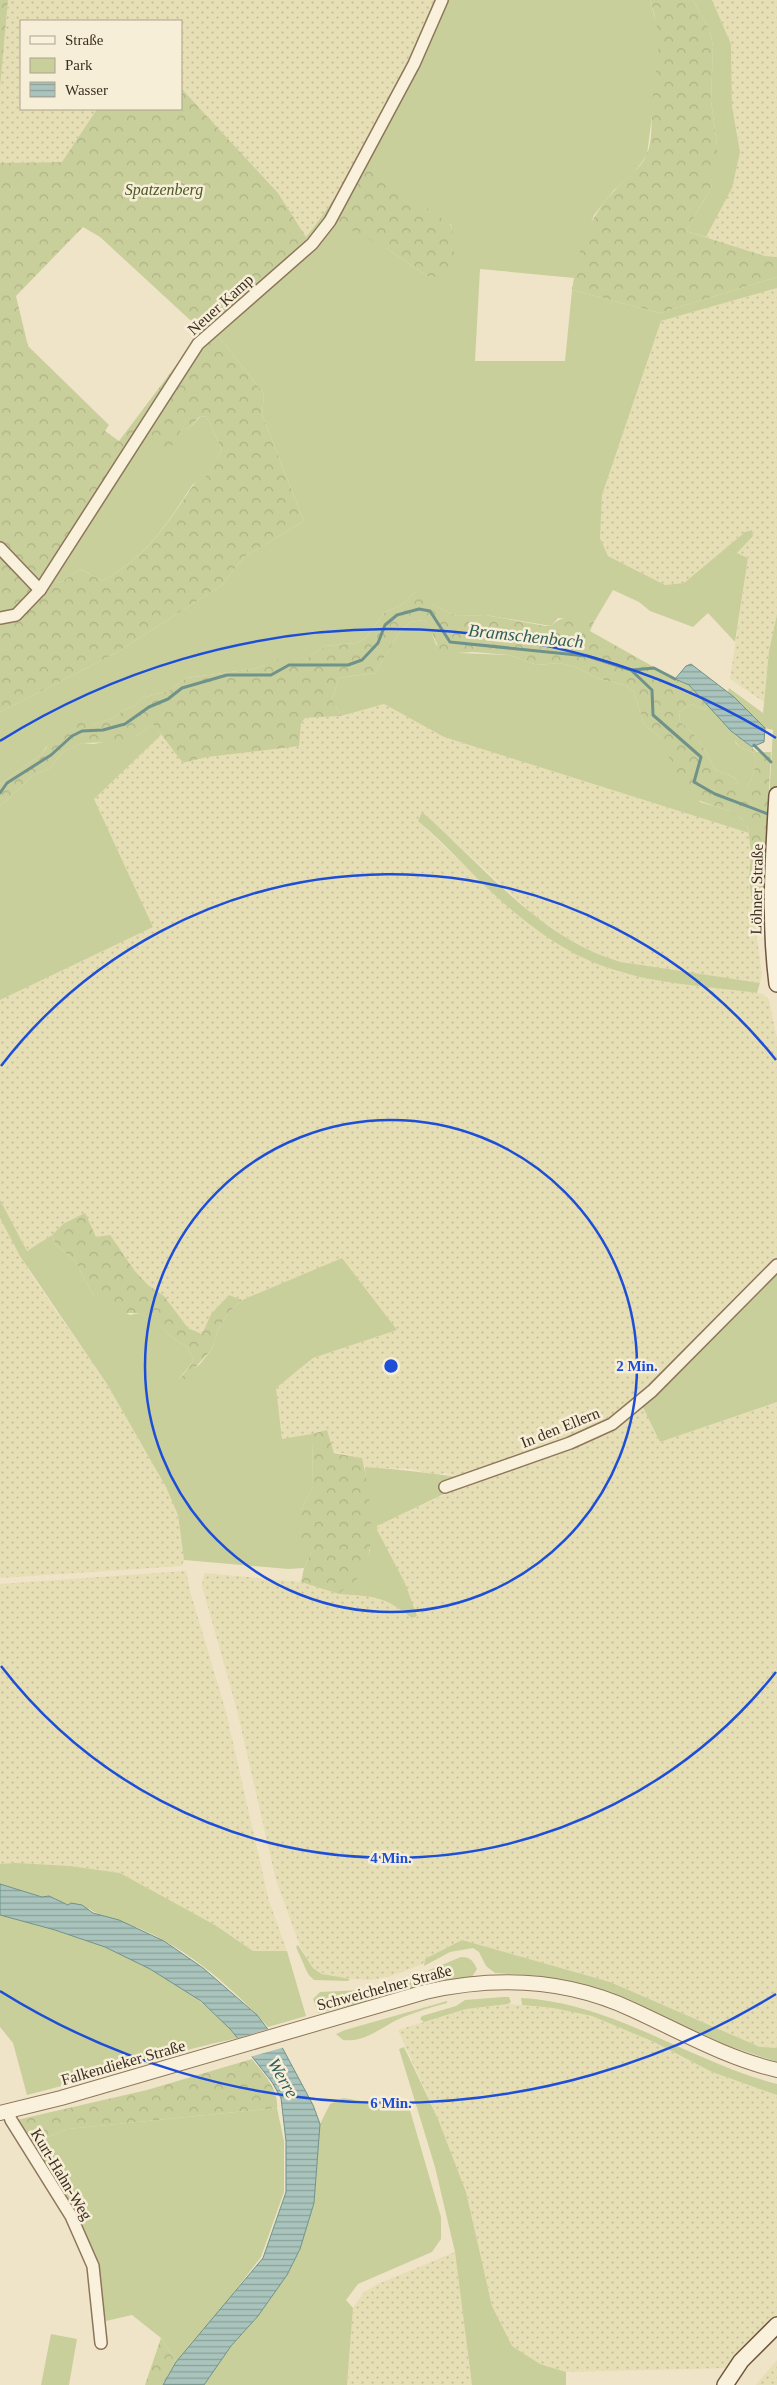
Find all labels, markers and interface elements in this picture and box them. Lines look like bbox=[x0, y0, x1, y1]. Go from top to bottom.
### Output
legend bbox=[20, 20, 182, 110]
text: Straße bbox=[65, 32, 104, 48]
text: Park bbox=[65, 57, 93, 73]
text: Wasser bbox=[65, 82, 108, 98]
park label: Spatzenberg bbox=[125, 181, 203, 199]
street label: Neuer Kamp bbox=[184, 271, 257, 339]
water label: Bramschenbach bbox=[467, 620, 585, 652]
street label: Löhner Straße bbox=[747, 843, 766, 935]
centre of rings bbox=[382, 1357, 400, 1375]
text: 2 Min. bbox=[616, 1358, 658, 1374]
street label: In den Ellern bbox=[518, 1404, 602, 1451]
text: 4 Min. bbox=[370, 1850, 412, 1866]
street label: Schweichelner Straße bbox=[315, 1961, 453, 2014]
street label: Falkendieker Straße bbox=[59, 2037, 187, 2088]
water label: Werre bbox=[264, 2055, 302, 2101]
text: 6 Min. bbox=[370, 2095, 412, 2111]
street label: Kurt-Hahn-Weg bbox=[27, 2125, 96, 2224]

